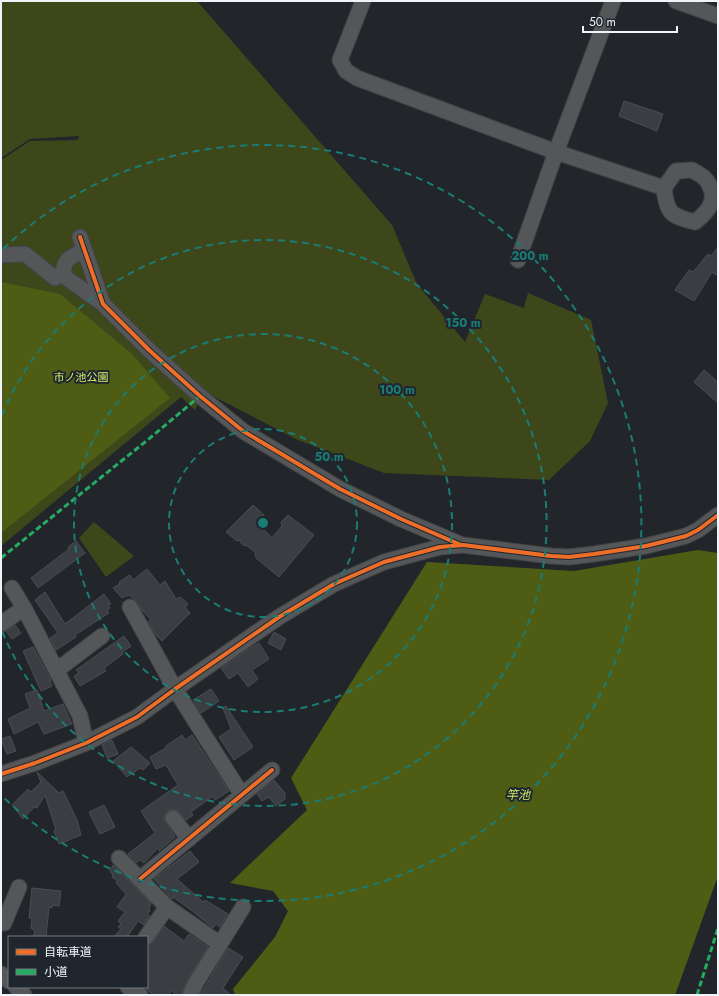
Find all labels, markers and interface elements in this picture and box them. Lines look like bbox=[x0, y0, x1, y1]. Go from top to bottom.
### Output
scale bar bbox=[583, 8, 677, 34]
text: 50 m bbox=[589, 13, 616, 31]
text: 200 m bbox=[511, 247, 549, 265]
text: 150 m bbox=[445, 314, 481, 332]
park label: 市ノ池公園 bbox=[54, 369, 109, 385]
text: 100 m bbox=[379, 381, 415, 399]
text: 50 m bbox=[314, 448, 344, 466]
centre of rings bbox=[256, 516, 270, 530]
water label: 竿池 bbox=[506, 786, 531, 804]
legend bbox=[8, 936, 148, 988]
text: 自転車道 bbox=[44, 943, 92, 961]
text: 小道 bbox=[44, 963, 68, 981]

